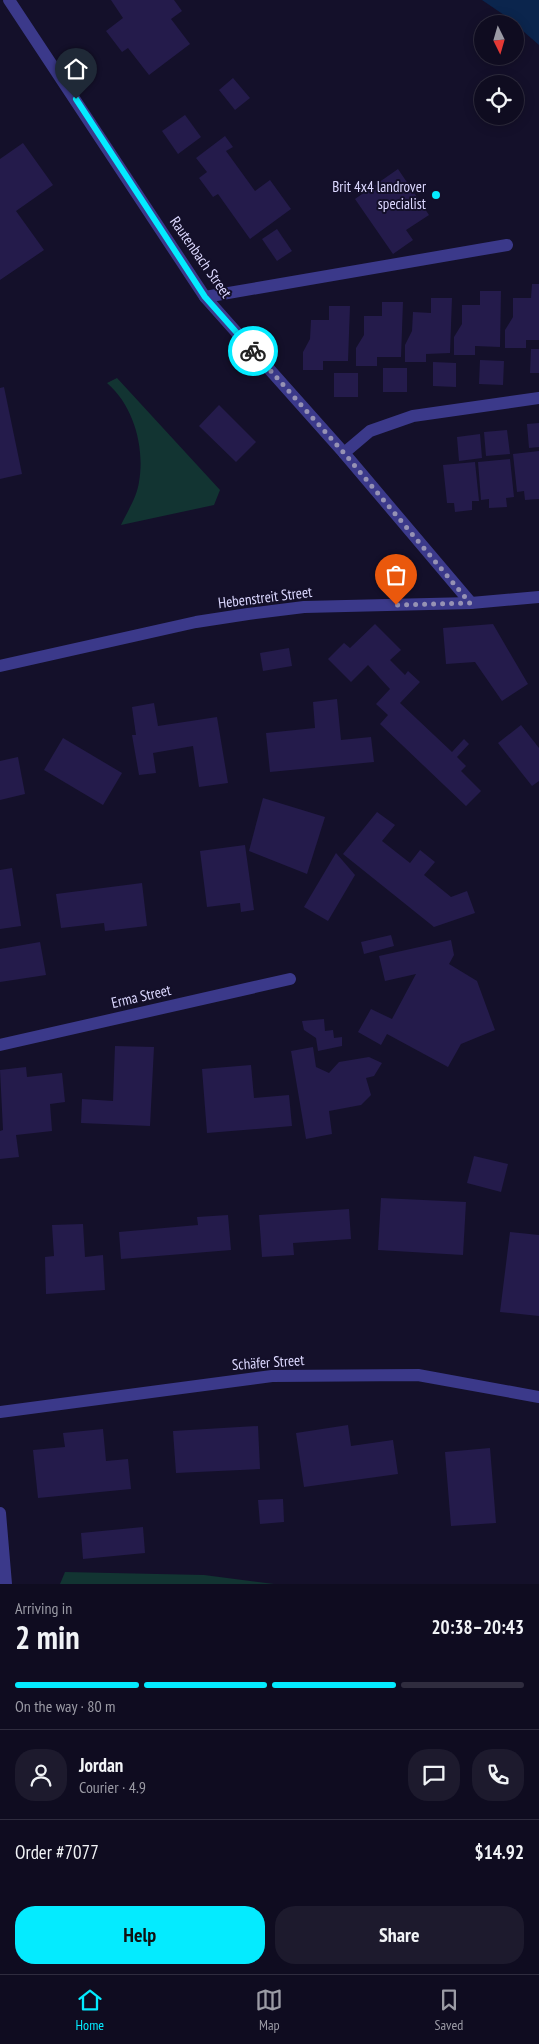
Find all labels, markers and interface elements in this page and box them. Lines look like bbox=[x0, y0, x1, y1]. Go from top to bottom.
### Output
north arrow bbox=[474, 15, 524, 65]
map controls bbox=[474, 15, 524, 125]
pin bbox=[55, 48, 97, 99]
icon: home bbox=[62, 55, 90, 83]
button: locate bbox=[474, 75, 524, 125]
place label: Brit 4x4 landrover specialist bbox=[332, 177, 427, 213]
marker: Brit 4x4 landrover specialist bbox=[430, 189, 442, 201]
street label: Rautenbach Street bbox=[166, 213, 236, 301]
courier bbox=[228, 326, 278, 376]
icon: bike bbox=[239, 337, 267, 365]
pin bbox=[375, 554, 417, 605]
icon: bag bbox=[382, 561, 410, 589]
street label: Hebenstreit Street bbox=[217, 582, 313, 612]
street label: Erma Street bbox=[109, 980, 173, 1012]
street label: Schäfer Street bbox=[231, 1350, 305, 1374]
text: Arriving in bbox=[15, 1598, 72, 1618]
text: 20:38–20:43 bbox=[431, 1615, 524, 1639]
text: 2 min bbox=[15, 1616, 80, 1658]
text: On the way · 80 m bbox=[15, 1696, 115, 1716]
button: person bbox=[15, 1749, 67, 1801]
button: chat bbox=[408, 1749, 460, 1801]
button: phone bbox=[472, 1749, 524, 1801]
text: Jordan bbox=[79, 1753, 123, 1777]
text: Courier · 4.9 bbox=[79, 1777, 146, 1797]
text: Order #7077 bbox=[15, 1840, 99, 1864]
text: $14.92 bbox=[475, 1840, 524, 1864]
button: Help bbox=[15, 1906, 265, 1964]
button: Share bbox=[275, 1906, 524, 1964]
tab: Home bbox=[76, 1986, 104, 2034]
tab: Map bbox=[255, 1986, 283, 2034]
tab: Saved bbox=[435, 1986, 463, 2034]

